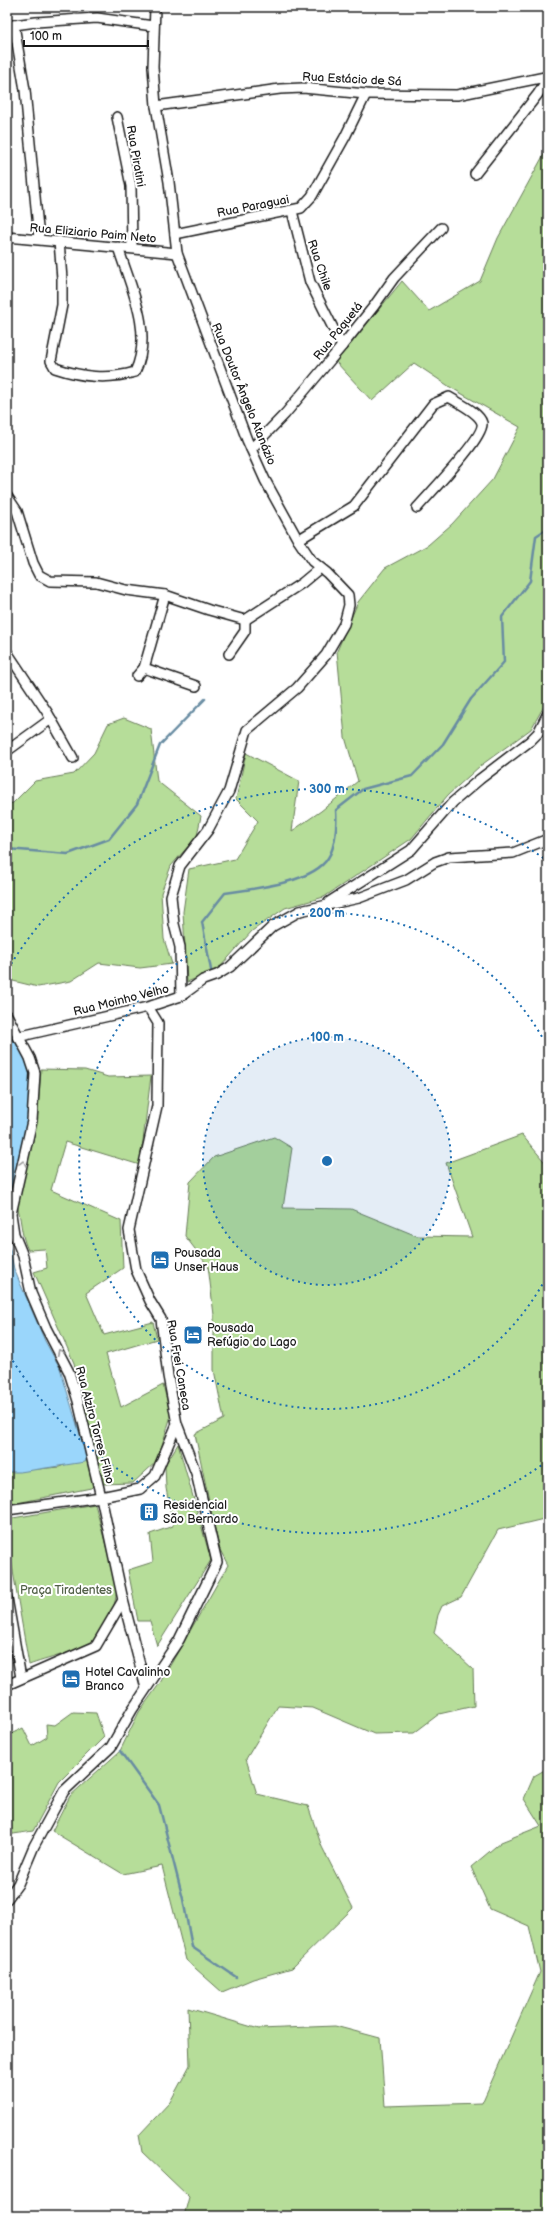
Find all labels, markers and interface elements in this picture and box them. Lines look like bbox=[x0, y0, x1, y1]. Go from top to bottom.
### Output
scale bar bbox=[24, 22, 148, 48]
text: 100 m bbox=[30, 29, 62, 44]
street label: Rua Estácio de Sá bbox=[302, 69, 402, 90]
street label: Rua Piratini bbox=[123, 124, 148, 188]
street label: Rua Paraguai bbox=[216, 192, 291, 221]
street label: Rua Eliziario Paim Neto bbox=[29, 220, 157, 247]
street label: Rua Chile bbox=[304, 238, 335, 293]
street label: Rua Paquetá bbox=[311, 299, 366, 363]
street label: Rua Doutor Ângelo Atanázio bbox=[208, 320, 281, 468]
text: 300 m bbox=[309, 782, 345, 797]
text: 200 m bbox=[309, 906, 345, 921]
street label: Rua Moinho Velho bbox=[72, 981, 171, 1020]
text: 100 m bbox=[310, 1030, 344, 1045]
centre of rings bbox=[320, 1154, 334, 1168]
one-way arrow bbox=[18, 1160, 26, 1166]
place label: Pousada Unser Haus bbox=[174, 1246, 238, 1275]
hotel icon: Pousada Unser Haus bbox=[149, 1249, 171, 1271]
street label: Rua Frei Caneca bbox=[163, 1318, 194, 1412]
place label: Pousada Refúgio do Lago bbox=[207, 1321, 297, 1350]
hotel icon: Pousada Refúgio do Lago bbox=[182, 1324, 204, 1346]
one-way arrow bbox=[57, 1349, 65, 1357]
street label: Rua Alziro Torres Filho bbox=[72, 1365, 117, 1486]
place label: Residencial São Bernardo bbox=[163, 1498, 238, 1527]
building icon: Residencial São Bernardo bbox=[138, 1501, 160, 1523]
park label: Praça Tiradentes bbox=[20, 1583, 112, 1598]
place label: Hotel Cavalinho Branco bbox=[85, 1665, 170, 1694]
hotel icon: Hotel Cavalinho Branco bbox=[60, 1668, 82, 1690]

